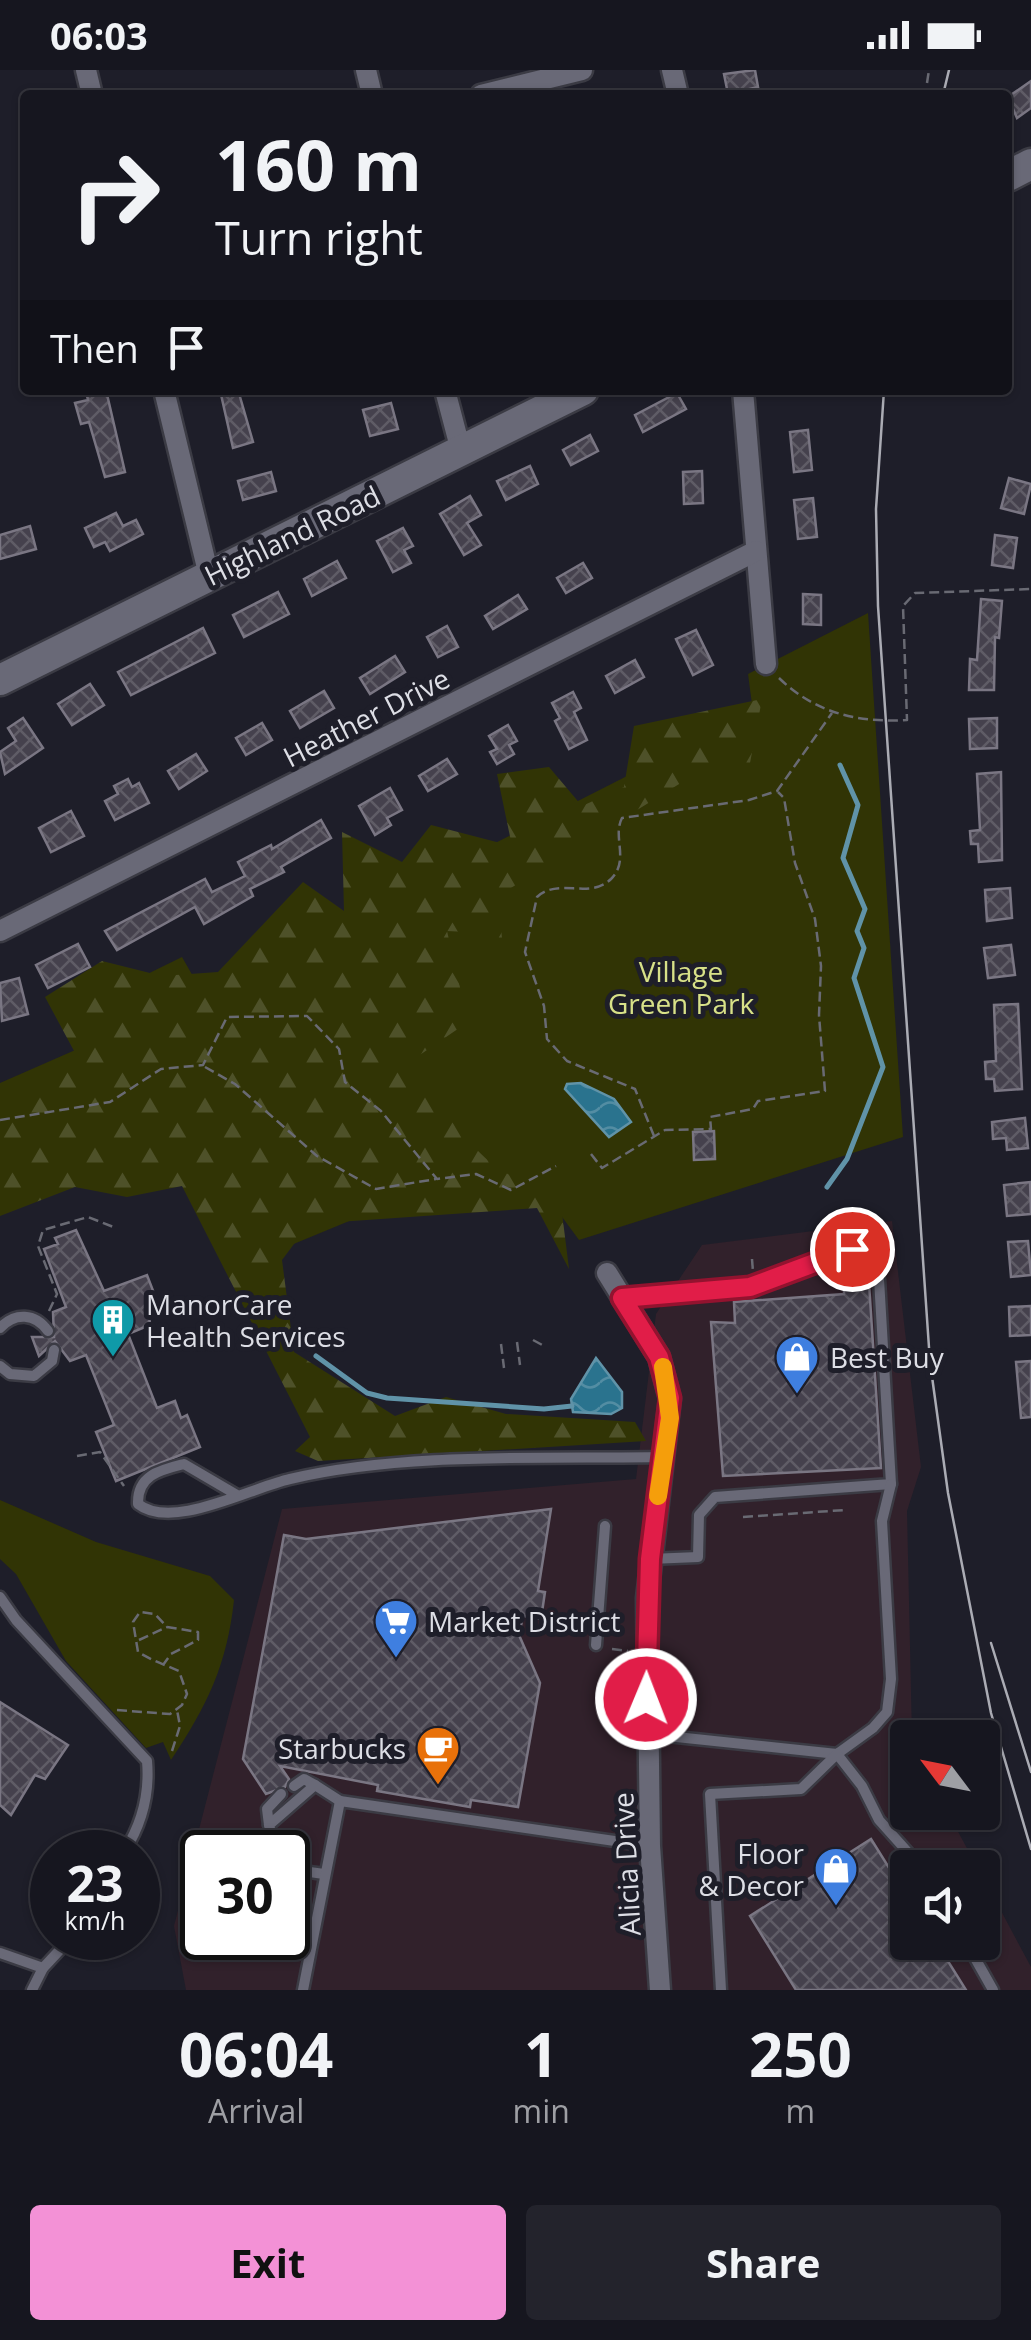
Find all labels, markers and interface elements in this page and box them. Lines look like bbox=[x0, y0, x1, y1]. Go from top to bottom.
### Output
text: 06:03 bbox=[50, 9, 148, 61]
text: 160 m bbox=[215, 116, 422, 212]
icon: right bbox=[50, 130, 180, 260]
text: Turn right bbox=[215, 207, 423, 268]
icon: arrive bbox=[159, 320, 214, 375]
text: Then bbox=[50, 322, 139, 374]
street label: Highland Road bbox=[198, 476, 386, 594]
street label: Heather Drive bbox=[276, 659, 456, 775]
park label: Village Green Park bbox=[608, 952, 754, 1022]
pin bbox=[810, 1207, 895, 1292]
icon: arrive bbox=[825, 1222, 880, 1277]
place label: ManorCare Health Services bbox=[146, 1285, 345, 1355]
building icon: ManorCare Health Services bbox=[90, 1297, 136, 1358]
shop icon: Best Buy bbox=[774, 1334, 820, 1395]
place label: Best Buy bbox=[830, 1338, 945, 1376]
supermarket icon: Market District bbox=[373, 1598, 419, 1659]
place label: Market District bbox=[428, 1602, 621, 1640]
position arrow bbox=[594, 1647, 698, 1751]
north arrow bbox=[890, 1720, 1000, 1830]
map controls bbox=[890, 1720, 1000, 1960]
cafe icon: Starbucks bbox=[415, 1725, 461, 1786]
place label: Starbucks bbox=[278, 1729, 406, 1767]
street label: Alicia Drive bbox=[603, 1791, 649, 1937]
speed limit sign: 30 bbox=[180, 1830, 310, 1960]
place label: Floor & Decor bbox=[699, 1834, 805, 1904]
shop icon: Floor & Decor bbox=[813, 1846, 859, 1907]
text: 23 bbox=[66, 1849, 124, 1917]
button: sound bbox=[890, 1850, 1000, 1960]
text: km/h bbox=[65, 1903, 125, 1937]
text: 06:04 bbox=[179, 2013, 333, 2095]
text: 1 bbox=[524, 2013, 558, 2095]
text: 250 bbox=[749, 2013, 852, 2095]
text: Arrival bbox=[208, 2089, 304, 2132]
text: min bbox=[513, 2089, 570, 2132]
text: m bbox=[786, 2089, 815, 2132]
button: Exit bbox=[30, 2205, 506, 2320]
button: Share bbox=[526, 2205, 1001, 2320]

